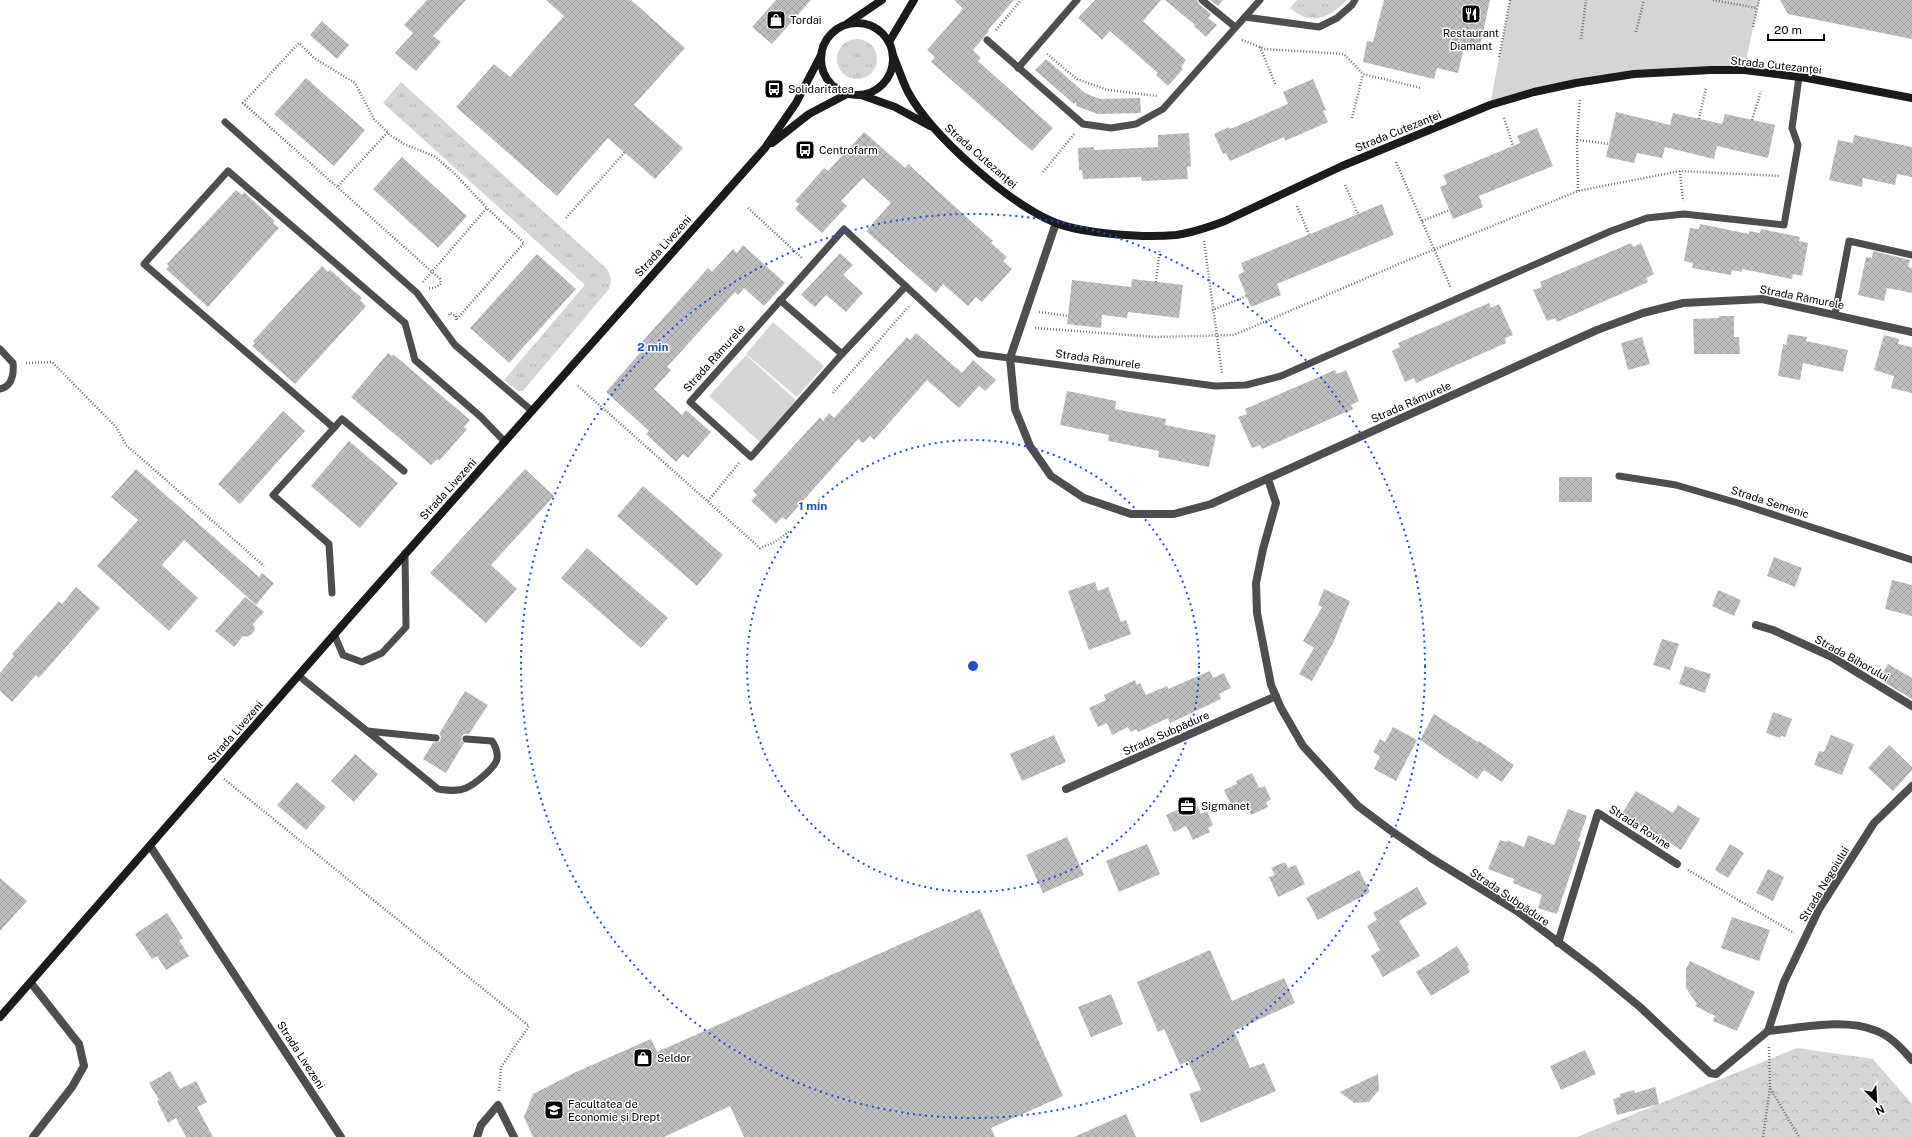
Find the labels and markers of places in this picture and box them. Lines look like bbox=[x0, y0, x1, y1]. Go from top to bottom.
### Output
restaurant icon: Restaurant Diamant bbox=[1460, 3, 1482, 25]
shop icon: Tordai bbox=[765, 9, 787, 31]
place label: Tordai bbox=[790, 14, 822, 26]
place label: Restaurant Diamant bbox=[1443, 27, 1499, 52]
bus stop icon: Solidaritatea bbox=[763, 78, 785, 100]
place label: Solidaritatea bbox=[788, 83, 854, 95]
bus stop icon: Centrofarm bbox=[794, 139, 816, 161]
place label: Centrofarm bbox=[819, 144, 878, 156]
centre of rings bbox=[966, 659, 980, 673]
office icon: Sigmanet bbox=[1176, 795, 1198, 817]
place label: Sigmanet bbox=[1201, 800, 1250, 812]
shop icon: Seldor bbox=[632, 1047, 654, 1069]
place label: Seldor bbox=[657, 1052, 691, 1064]
place label: Facultatea de Economie și Drept bbox=[568, 1098, 660, 1123]
school or university icon: Facultatea de Economie și Drept bbox=[543, 1099, 565, 1121]

